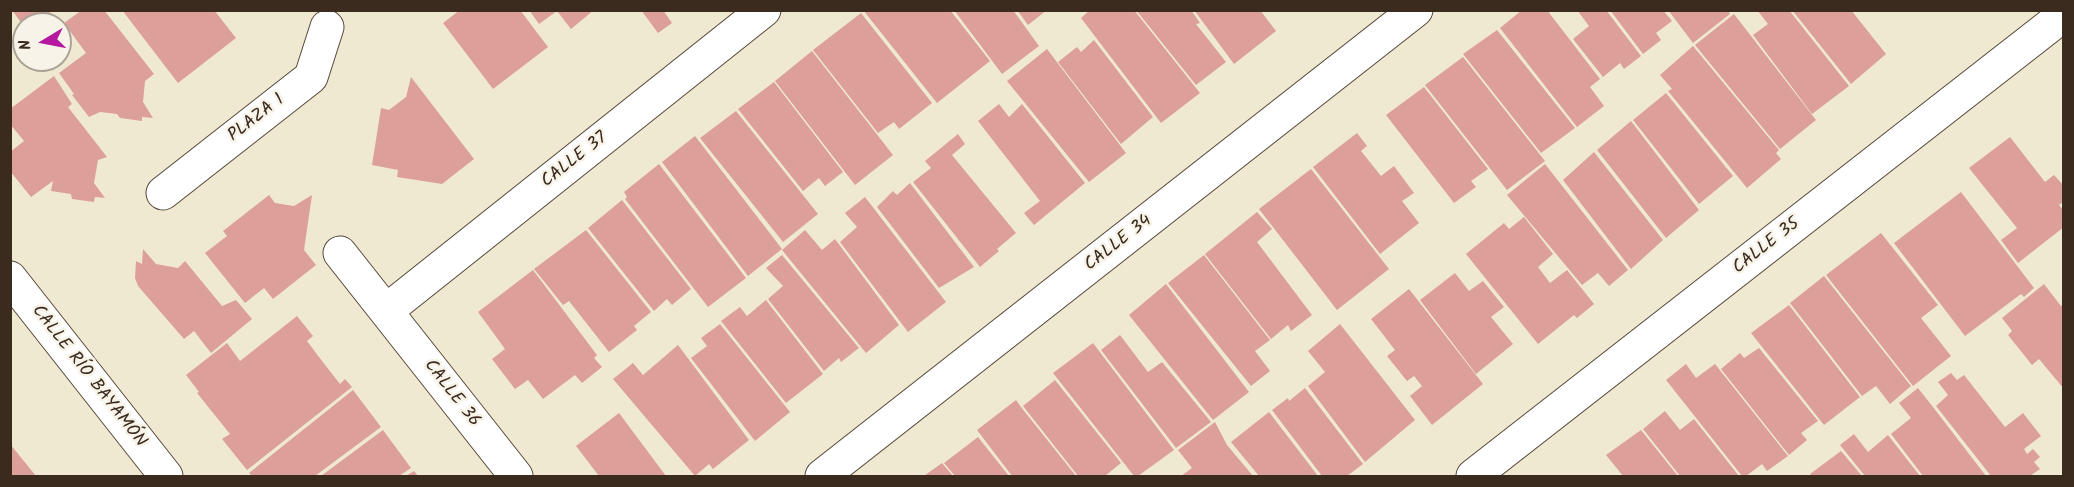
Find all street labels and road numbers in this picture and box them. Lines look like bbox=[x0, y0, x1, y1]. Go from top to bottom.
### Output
street label: PLAZA 1 bbox=[225, 90, 289, 148]
street label: CALLE 37 bbox=[538, 129, 612, 193]
street label: CALLE 34 bbox=[1081, 211, 1157, 277]
street label: CALLE 35 bbox=[1729, 214, 1805, 280]
street label: CALLE RÍO BAYAMÓN bbox=[26, 302, 150, 452]
street label: CALLE 36 bbox=[418, 356, 484, 432]

